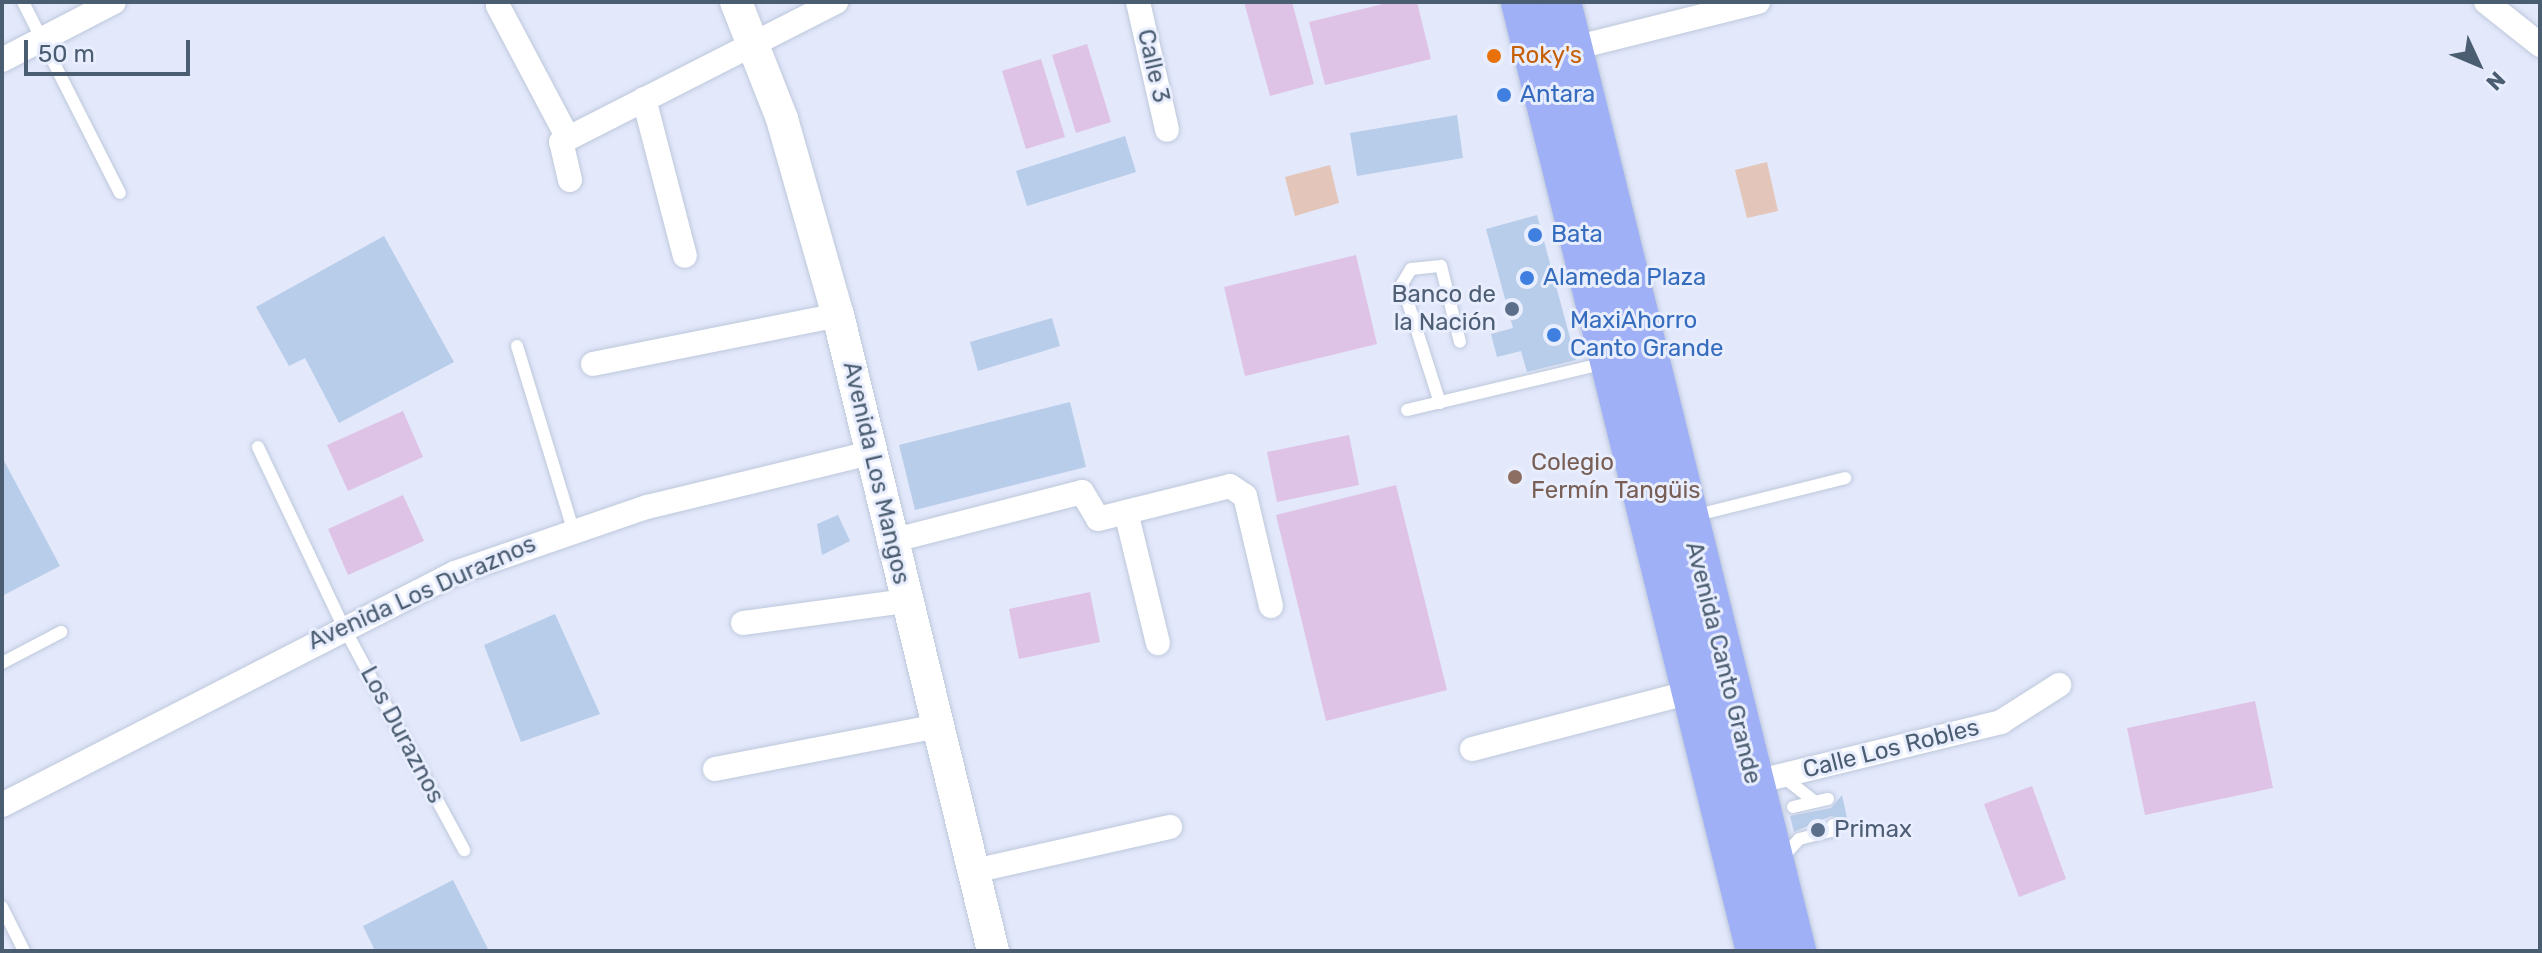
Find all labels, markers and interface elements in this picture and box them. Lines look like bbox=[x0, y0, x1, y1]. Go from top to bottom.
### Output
scale bar bbox=[28, 24, 194, 74]
north arrow bbox=[2438, 24, 2518, 104]
street label: Calle 3 bbox=[1131, 26, 1175, 106]
text: 50 m bbox=[38, 40, 95, 68]
place label: Roky's bbox=[1510, 42, 1582, 70]
marker: Roky's bbox=[1485, 47, 1503, 65]
text: N bbox=[2480, 66, 2511, 96]
place label: Antara bbox=[1520, 81, 1595, 109]
marker: Antara bbox=[1495, 86, 1513, 104]
place label: Bata bbox=[1551, 221, 1603, 249]
marker: Bata bbox=[1526, 226, 1544, 244]
place label: Alameda Plaza bbox=[1543, 264, 1706, 292]
marker: Alameda Plaza bbox=[1518, 269, 1536, 287]
place label: Banco de la Nación bbox=[1392, 281, 1496, 337]
marker: Banco de la Nación bbox=[1503, 300, 1521, 318]
place label: MaxiAhorro Canto Grande bbox=[1570, 307, 1723, 363]
marker: MaxiAhorro Canto Grande bbox=[1545, 326, 1563, 344]
street label: Avenida Los Mangos bbox=[836, 359, 916, 587]
place label: Colegio Fermín Tangüis bbox=[1531, 449, 1701, 505]
marker: Colegio Fermín Tangüis bbox=[1506, 468, 1524, 486]
street label: Avenida Los Duraznos bbox=[304, 530, 540, 656]
street label: Avenida Canto Grande bbox=[1679, 539, 1767, 787]
street label: Los Duraznos bbox=[354, 662, 450, 808]
street label: Calle Los Robles bbox=[1800, 713, 1982, 785]
place label: Primax bbox=[1834, 816, 1912, 844]
marker: Primax bbox=[1809, 821, 1827, 839]

